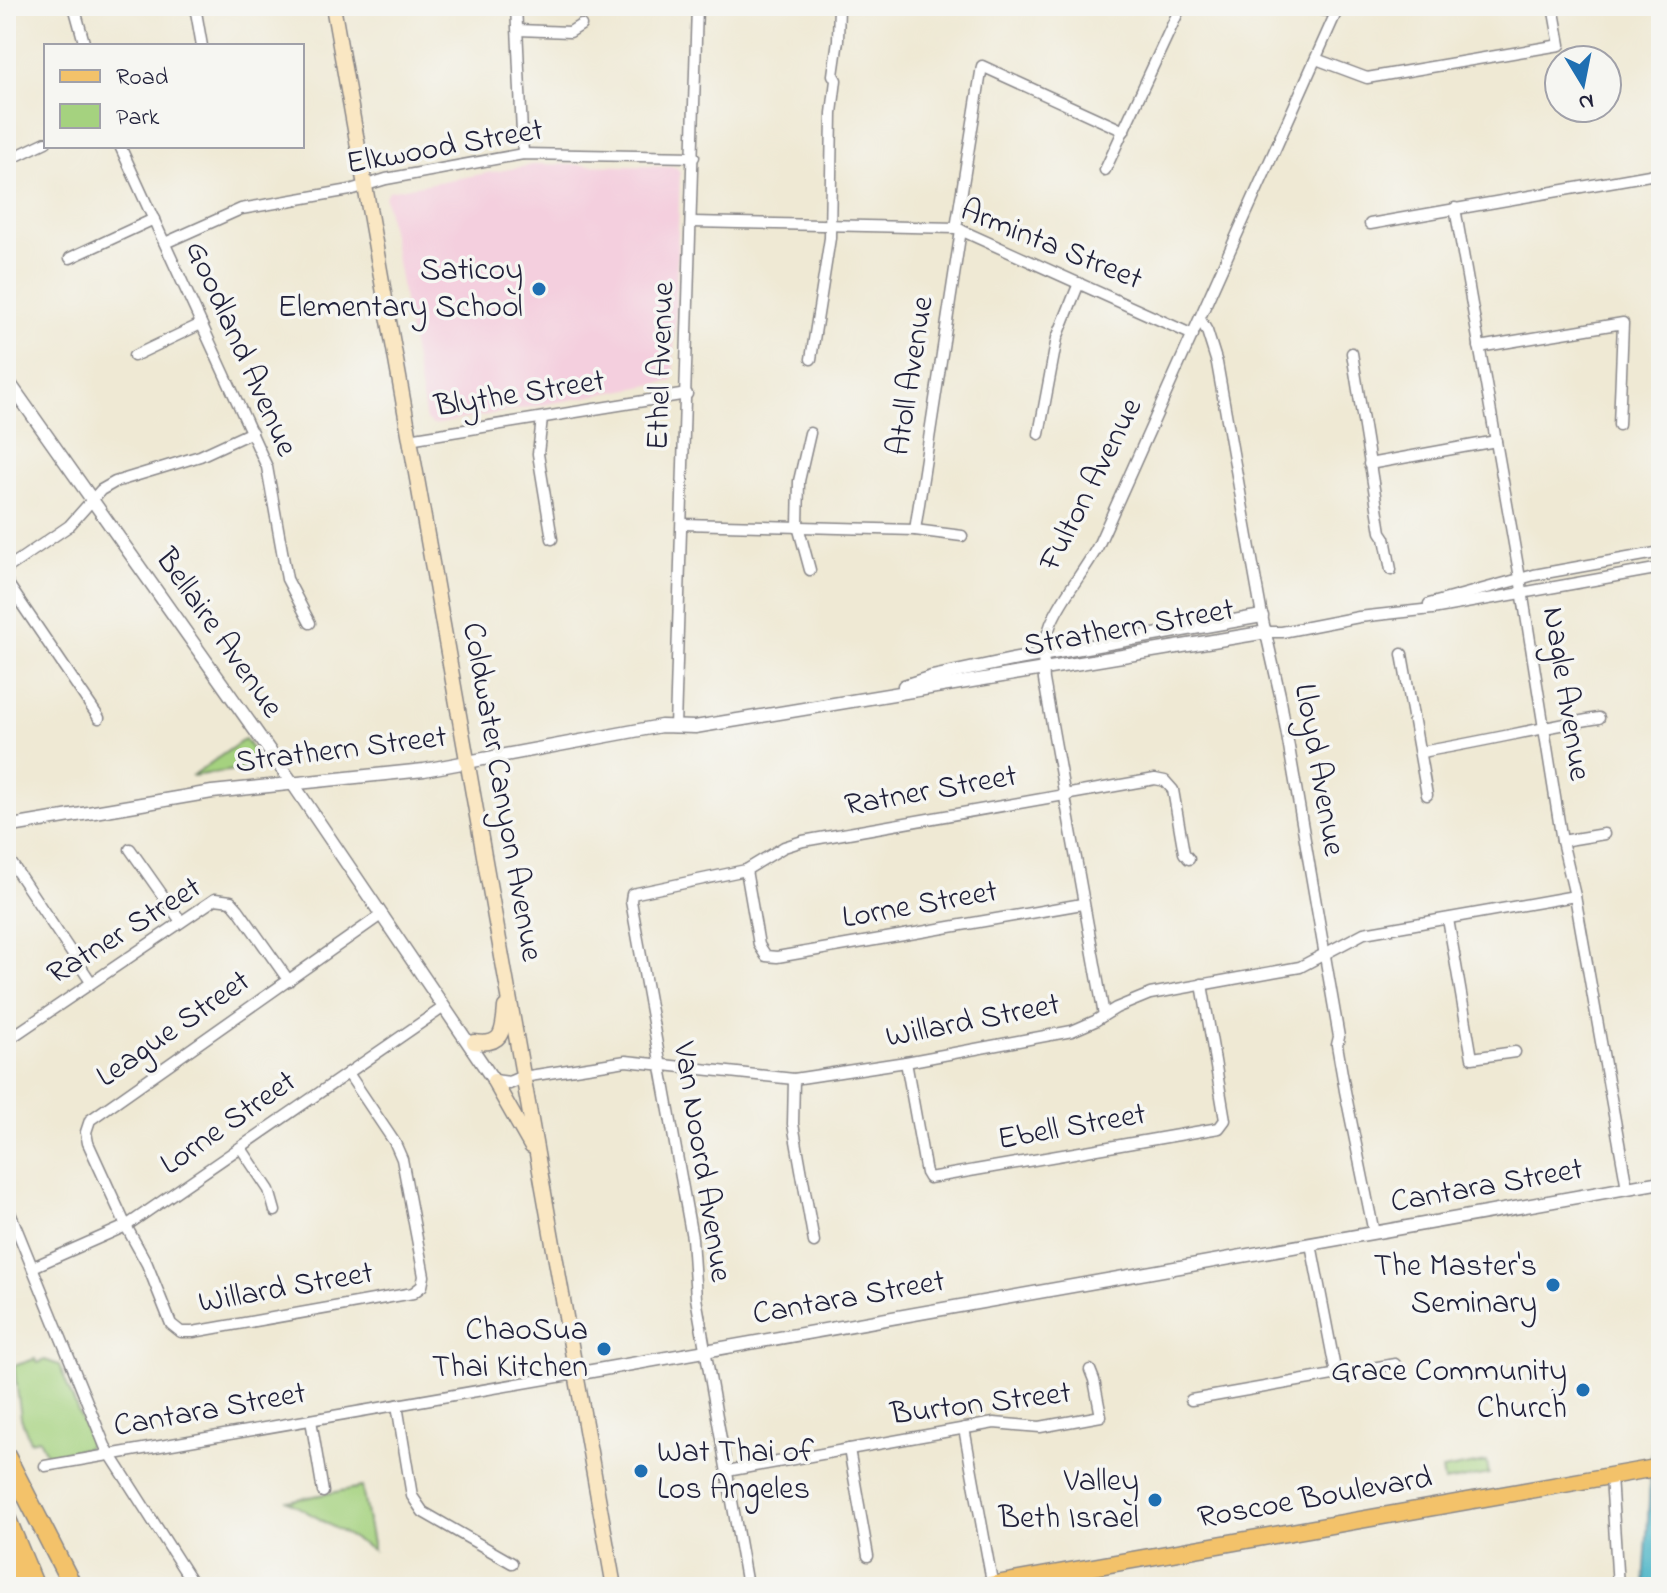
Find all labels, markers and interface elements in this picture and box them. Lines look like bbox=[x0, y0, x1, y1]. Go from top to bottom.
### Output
legend bbox=[44, 44, 304, 148]
north arrow bbox=[1543, 44, 1623, 124]
text: Road bbox=[116, 61, 169, 96]
text: N bbox=[1576, 84, 1596, 118]
text: Park bbox=[116, 101, 160, 136]
street label: Elkwood Street bbox=[343, 108, 547, 188]
street label: Arminta Street bbox=[953, 188, 1149, 304]
street label: Goodland Avenue bbox=[171, 234, 309, 465]
place label: Saticoy Elementary School bbox=[278, 248, 523, 332]
marker: Saticoy Elementary School bbox=[530, 280, 548, 298]
street label: Ethel Avenue bbox=[636, 280, 688, 451]
street label: Atoll Avenue bbox=[876, 292, 948, 459]
street label: Blythe Street bbox=[431, 358, 609, 432]
street label: Fulton Avenue bbox=[1028, 390, 1156, 581]
street label: Bellaire Avenue bbox=[142, 539, 294, 729]
street label: Strathern Street bbox=[1020, 587, 1238, 671]
street label: Nagle Avenue bbox=[1528, 604, 1602, 785]
street label: Coldwater Canyon Avenue bbox=[448, 619, 554, 966]
street label: Lloyd Avenue bbox=[1280, 680, 1356, 861]
street label: Strathern Street bbox=[232, 715, 450, 787]
street label: Ratner Street bbox=[841, 754, 1021, 830]
street label: Ratner Street bbox=[39, 866, 212, 998]
street label: Lorne Street bbox=[839, 869, 1002, 943]
street label: League Street bbox=[87, 959, 261, 1101]
street label: Willard Street bbox=[882, 982, 1064, 1062]
street label: Van Noord Avenue bbox=[659, 1038, 743, 1286]
street label: Lorne Street bbox=[151, 1060, 307, 1188]
street label: Ebell Street bbox=[994, 1092, 1150, 1164]
street label: Cantara Street bbox=[1387, 1147, 1587, 1227]
place label: The Master's Seminary bbox=[1374, 1244, 1537, 1328]
street label: Willard Street bbox=[195, 1250, 377, 1327]
street label: Cantara Street bbox=[749, 1259, 949, 1339]
marker: The Master's Seminary bbox=[1544, 1276, 1562, 1294]
place label: ChaoSua Thai Kitchen bbox=[432, 1308, 588, 1392]
marker: ChaoSua Thai Kitchen bbox=[595, 1340, 613, 1358]
place label: Grace Community Church bbox=[1331, 1349, 1567, 1433]
street label: Cantara Street bbox=[110, 1371, 310, 1451]
street label: Burton Street bbox=[887, 1371, 1074, 1440]
marker: Grace Community Church bbox=[1574, 1381, 1592, 1399]
place label: Wat Thai of Los Angeles bbox=[657, 1430, 814, 1514]
street label: Roscoe Boulevard bbox=[1194, 1455, 1436, 1543]
place label: Valley Beth Israel bbox=[997, 1459, 1139, 1543]
marker: Wat Thai of Los Angeles bbox=[632, 1462, 650, 1480]
marker: Valley Beth Israel bbox=[1146, 1491, 1164, 1509]

